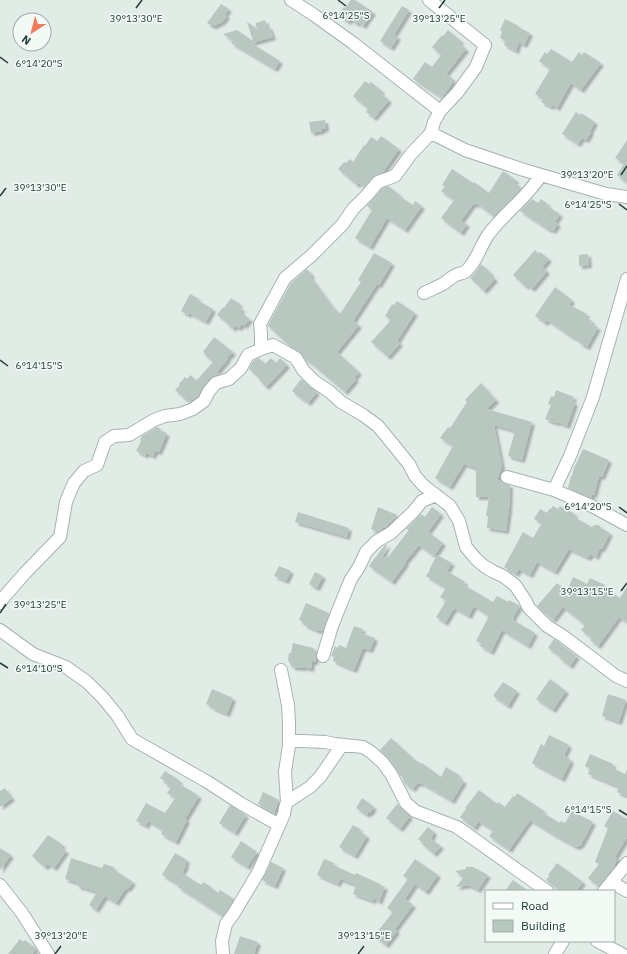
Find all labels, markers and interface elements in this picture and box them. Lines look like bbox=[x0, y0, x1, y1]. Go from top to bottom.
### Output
text: 6°14'25"S bbox=[322, 9, 370, 22]
north arrow bbox=[12, 12, 52, 52]
text: 39°13'30"E bbox=[109, 12, 163, 25]
text: 39°13'25"E bbox=[412, 12, 466, 25]
text: N bbox=[19, 32, 33, 48]
text: 6°14'20"S bbox=[15, 57, 63, 70]
text: 39°13'20"E bbox=[560, 168, 614, 181]
text: 39°13'30"E bbox=[13, 181, 67, 194]
text: 6°14'25"S bbox=[564, 198, 612, 211]
text: 6°14'15"S bbox=[15, 359, 63, 372]
text: 6°14'20"S bbox=[564, 500, 612, 513]
text: 39°13'15"E bbox=[560, 585, 614, 598]
text: 39°13'25"E bbox=[13, 598, 67, 611]
text: 6°14'10"S bbox=[15, 662, 63, 675]
text: 6°14'15"S bbox=[564, 803, 612, 816]
legend bbox=[485, 890, 615, 942]
text: Road bbox=[521, 898, 549, 913]
text: Building bbox=[521, 918, 566, 933]
text: 39°13'20"E bbox=[34, 929, 88, 942]
text: 39°13'15"E bbox=[337, 929, 391, 942]

